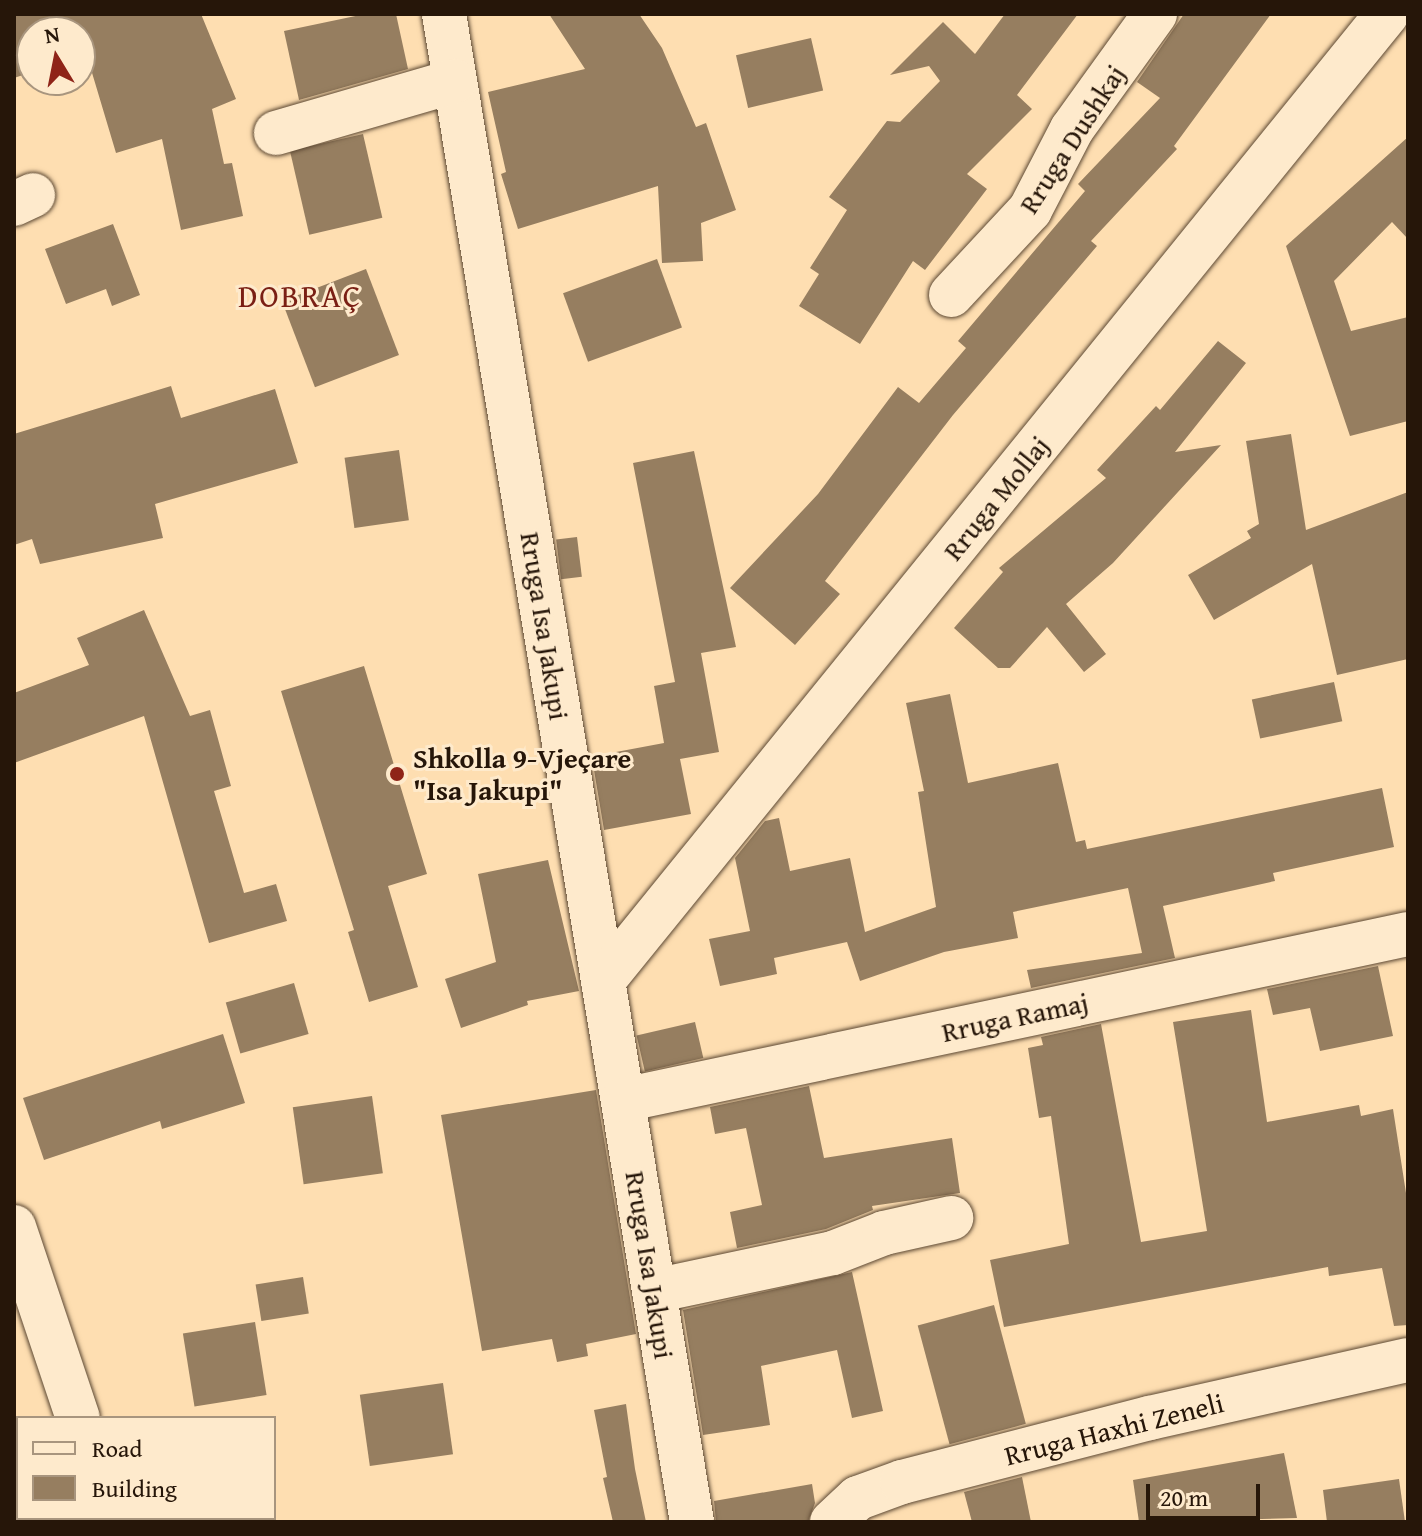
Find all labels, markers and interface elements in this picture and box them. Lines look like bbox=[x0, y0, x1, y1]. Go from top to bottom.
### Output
north arrow bbox=[16, 16, 96, 96]
text: N bbox=[42, 17, 62, 51]
street label: Rruga Dushkaj bbox=[1012, 59, 1132, 219]
district label: DOBRAÇ bbox=[238, 277, 362, 315]
street label: Rruga Mollaj bbox=[936, 429, 1056, 567]
street label: Rruga Isa Jakupi bbox=[514, 530, 576, 722]
place label: Shkolla 9-Vjeçare "Isa Jakupi" bbox=[413, 741, 631, 807]
marker: Shkolla 9-Vjeçare "Isa Jakupi" bbox=[388, 765, 406, 783]
street label: Rruga Ramaj bbox=[939, 985, 1091, 1049]
street label: Rruga Isa Jakupi bbox=[619, 1169, 681, 1361]
street label: Rruga Haxhi Zeneli bbox=[1001, 1386, 1227, 1472]
legend bbox=[16, 1416, 276, 1520]
text: Road bbox=[92, 1431, 142, 1466]
scale bar bbox=[1150, 1468, 1264, 1518]
text: Building bbox=[92, 1471, 177, 1506]
text: 20 m bbox=[1160, 1480, 1208, 1515]

